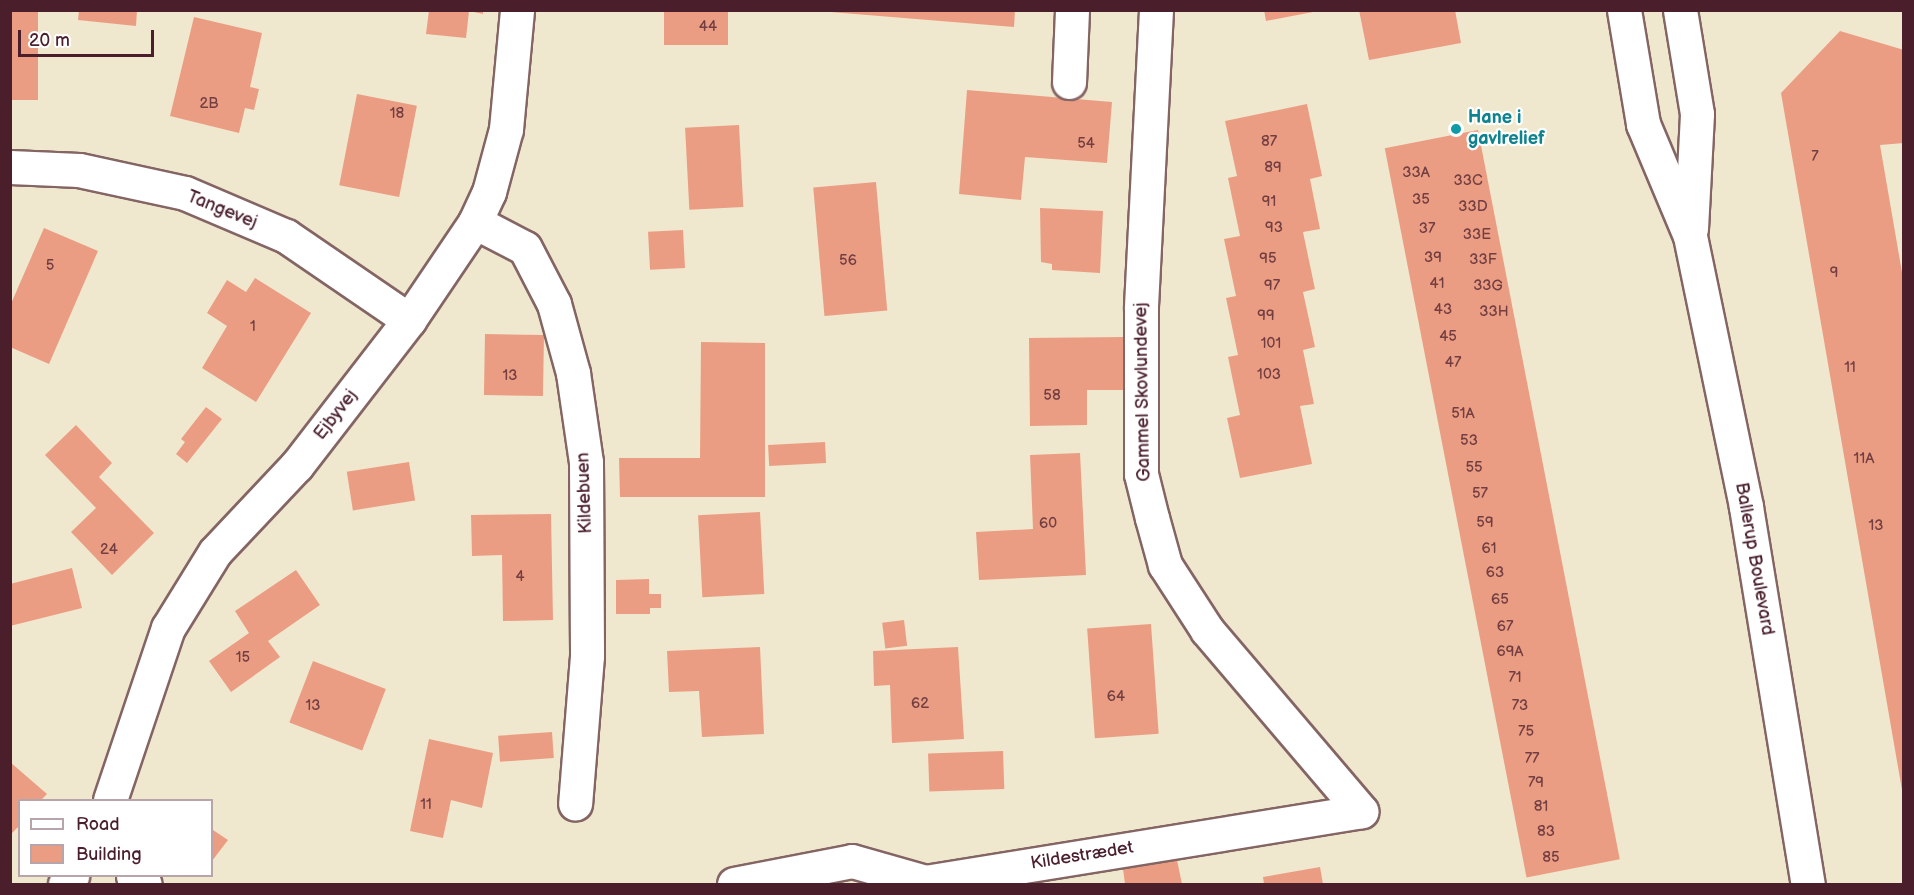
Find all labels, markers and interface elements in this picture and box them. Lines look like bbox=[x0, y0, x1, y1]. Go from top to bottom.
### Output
scale bar bbox=[21, 18, 158, 56]
house number: 44 bbox=[699, 18, 717, 36]
text: 20 m bbox=[29, 30, 70, 51]
house number: 2B bbox=[199, 95, 219, 113]
house number: 18 bbox=[390, 105, 404, 123]
place label: Hane i gavlrelief bbox=[1468, 108, 1545, 150]
marker: Hane i gavlrelief bbox=[1449, 122, 1463, 136]
house number: 87 bbox=[1261, 133, 1277, 151]
house number: 54 bbox=[1077, 135, 1095, 153]
house number: 7 bbox=[1811, 148, 1819, 166]
house number: 89 bbox=[1264, 159, 1282, 177]
house number: 33A bbox=[1402, 164, 1430, 182]
house number: 33C bbox=[1453, 172, 1483, 190]
street label: Tangevej bbox=[184, 186, 260, 234]
house number: 35 bbox=[1412, 191, 1430, 209]
house number: 91 bbox=[1262, 193, 1276, 211]
house number: 33D bbox=[1458, 198, 1488, 216]
house number: 93 bbox=[1265, 219, 1283, 237]
house number: 37 bbox=[1419, 220, 1435, 238]
house number: 33E bbox=[1463, 226, 1491, 244]
house number: 39 bbox=[1424, 249, 1442, 267]
house number: 95 bbox=[1259, 250, 1277, 268]
house number: 33F bbox=[1469, 251, 1497, 269]
house number: 56 bbox=[839, 252, 857, 270]
house number: 5 bbox=[46, 257, 54, 275]
house number: 9 bbox=[1830, 264, 1838, 282]
house number: 41 bbox=[1430, 275, 1444, 293]
house number: 97 bbox=[1264, 277, 1280, 295]
house number: 33G bbox=[1473, 277, 1503, 295]
house number: 43 bbox=[1434, 301, 1452, 319]
street label: Gammel Skovlundevej bbox=[1131, 302, 1155, 482]
house number: 33H bbox=[1479, 303, 1509, 321]
house number: 99 bbox=[1257, 307, 1275, 325]
house number: 1 bbox=[250, 318, 256, 336]
house number: 45 bbox=[1439, 328, 1457, 346]
house number: 101 bbox=[1261, 335, 1281, 353]
house number: 47 bbox=[1445, 354, 1461, 372]
house number: 11 bbox=[1844, 359, 1856, 377]
house number: 103 bbox=[1257, 366, 1281, 384]
house number: 13 bbox=[502, 367, 518, 385]
street label: Ejbyvej bbox=[310, 386, 362, 444]
house number: 58 bbox=[1043, 387, 1061, 405]
house number: 51A bbox=[1451, 405, 1475, 423]
house number: 53 bbox=[1460, 432, 1478, 450]
house number: 11A bbox=[1854, 450, 1874, 468]
street label: Kildebuen bbox=[573, 452, 597, 534]
house number: 55 bbox=[1465, 459, 1483, 477]
street label: Ballerup Boulevard bbox=[1730, 481, 1778, 637]
house number: 57 bbox=[1472, 485, 1488, 503]
house number: 59 bbox=[1476, 514, 1494, 532]
house number: 60 bbox=[1039, 515, 1057, 533]
house number: 13 bbox=[1868, 517, 1884, 535]
house number: 61 bbox=[1482, 540, 1496, 558]
house number: 24 bbox=[100, 541, 118, 559]
house number: 63 bbox=[1486, 564, 1504, 582]
house number: 4 bbox=[515, 568, 525, 586]
house number: 65 bbox=[1491, 591, 1509, 609]
house number: 67 bbox=[1497, 618, 1513, 636]
house number: 69A bbox=[1497, 643, 1523, 661]
house number: 15 bbox=[236, 649, 250, 667]
house number: 71 bbox=[1508, 669, 1522, 687]
house number: 64 bbox=[1107, 688, 1125, 706]
house number: 62 bbox=[911, 695, 929, 713]
house number: 13 bbox=[305, 697, 321, 715]
house number: 73 bbox=[1512, 697, 1528, 715]
house number: 75 bbox=[1518, 723, 1534, 741]
house number: 77 bbox=[1525, 750, 1539, 768]
house number: 79 bbox=[1528, 774, 1544, 792]
house number: 11 bbox=[420, 796, 432, 814]
house number: 81 bbox=[1534, 798, 1548, 816]
legend bbox=[18, 799, 213, 877]
text: Road bbox=[76, 814, 120, 835]
house number: 83 bbox=[1537, 823, 1555, 841]
street label: Kildestrædet bbox=[1029, 837, 1135, 875]
text: Building bbox=[76, 844, 142, 865]
house number: 85 bbox=[1542, 849, 1560, 867]

